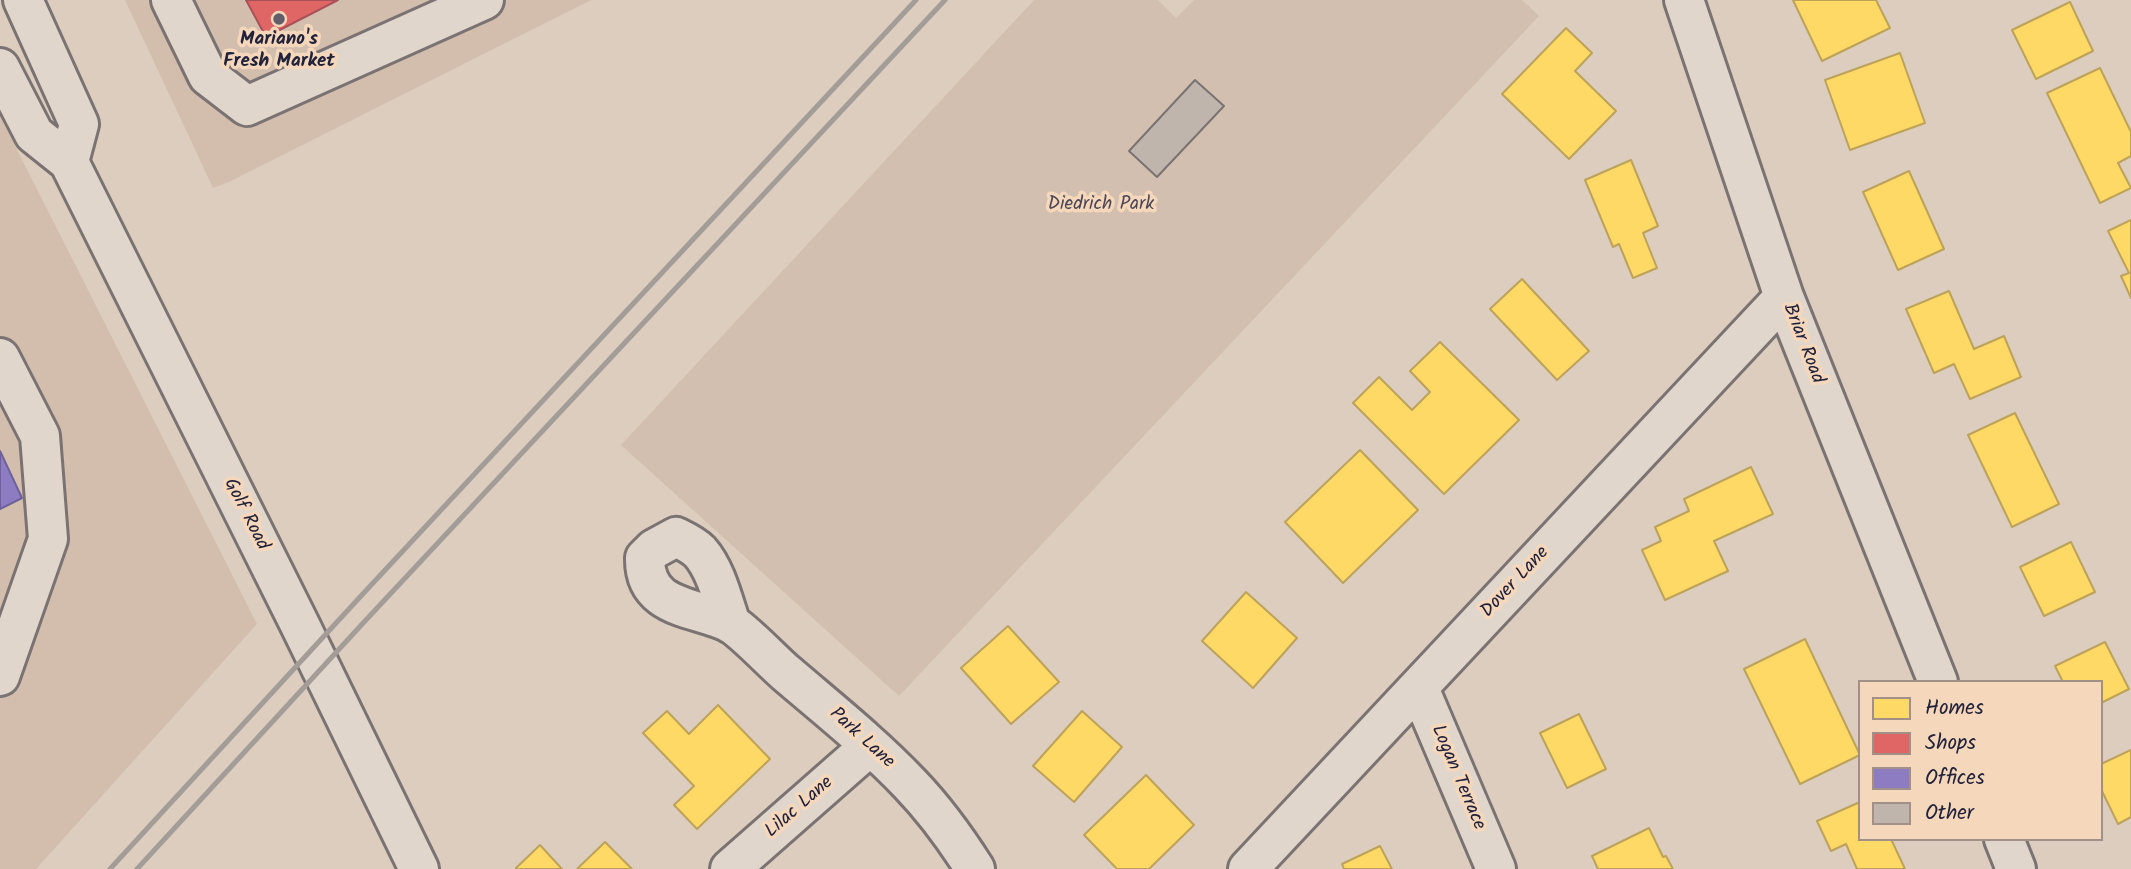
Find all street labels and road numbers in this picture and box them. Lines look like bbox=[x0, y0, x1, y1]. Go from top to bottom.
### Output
street label: Briar Road bbox=[1776, 301, 1828, 387]
street label: Golf Road bbox=[217, 475, 273, 555]
street label: Dover Lane bbox=[1477, 543, 1555, 623]
street label: Park Lane bbox=[824, 704, 898, 774]
street label: Logan Terrace bbox=[1425, 722, 1489, 834]
street label: Lilac Lane bbox=[761, 772, 839, 844]

